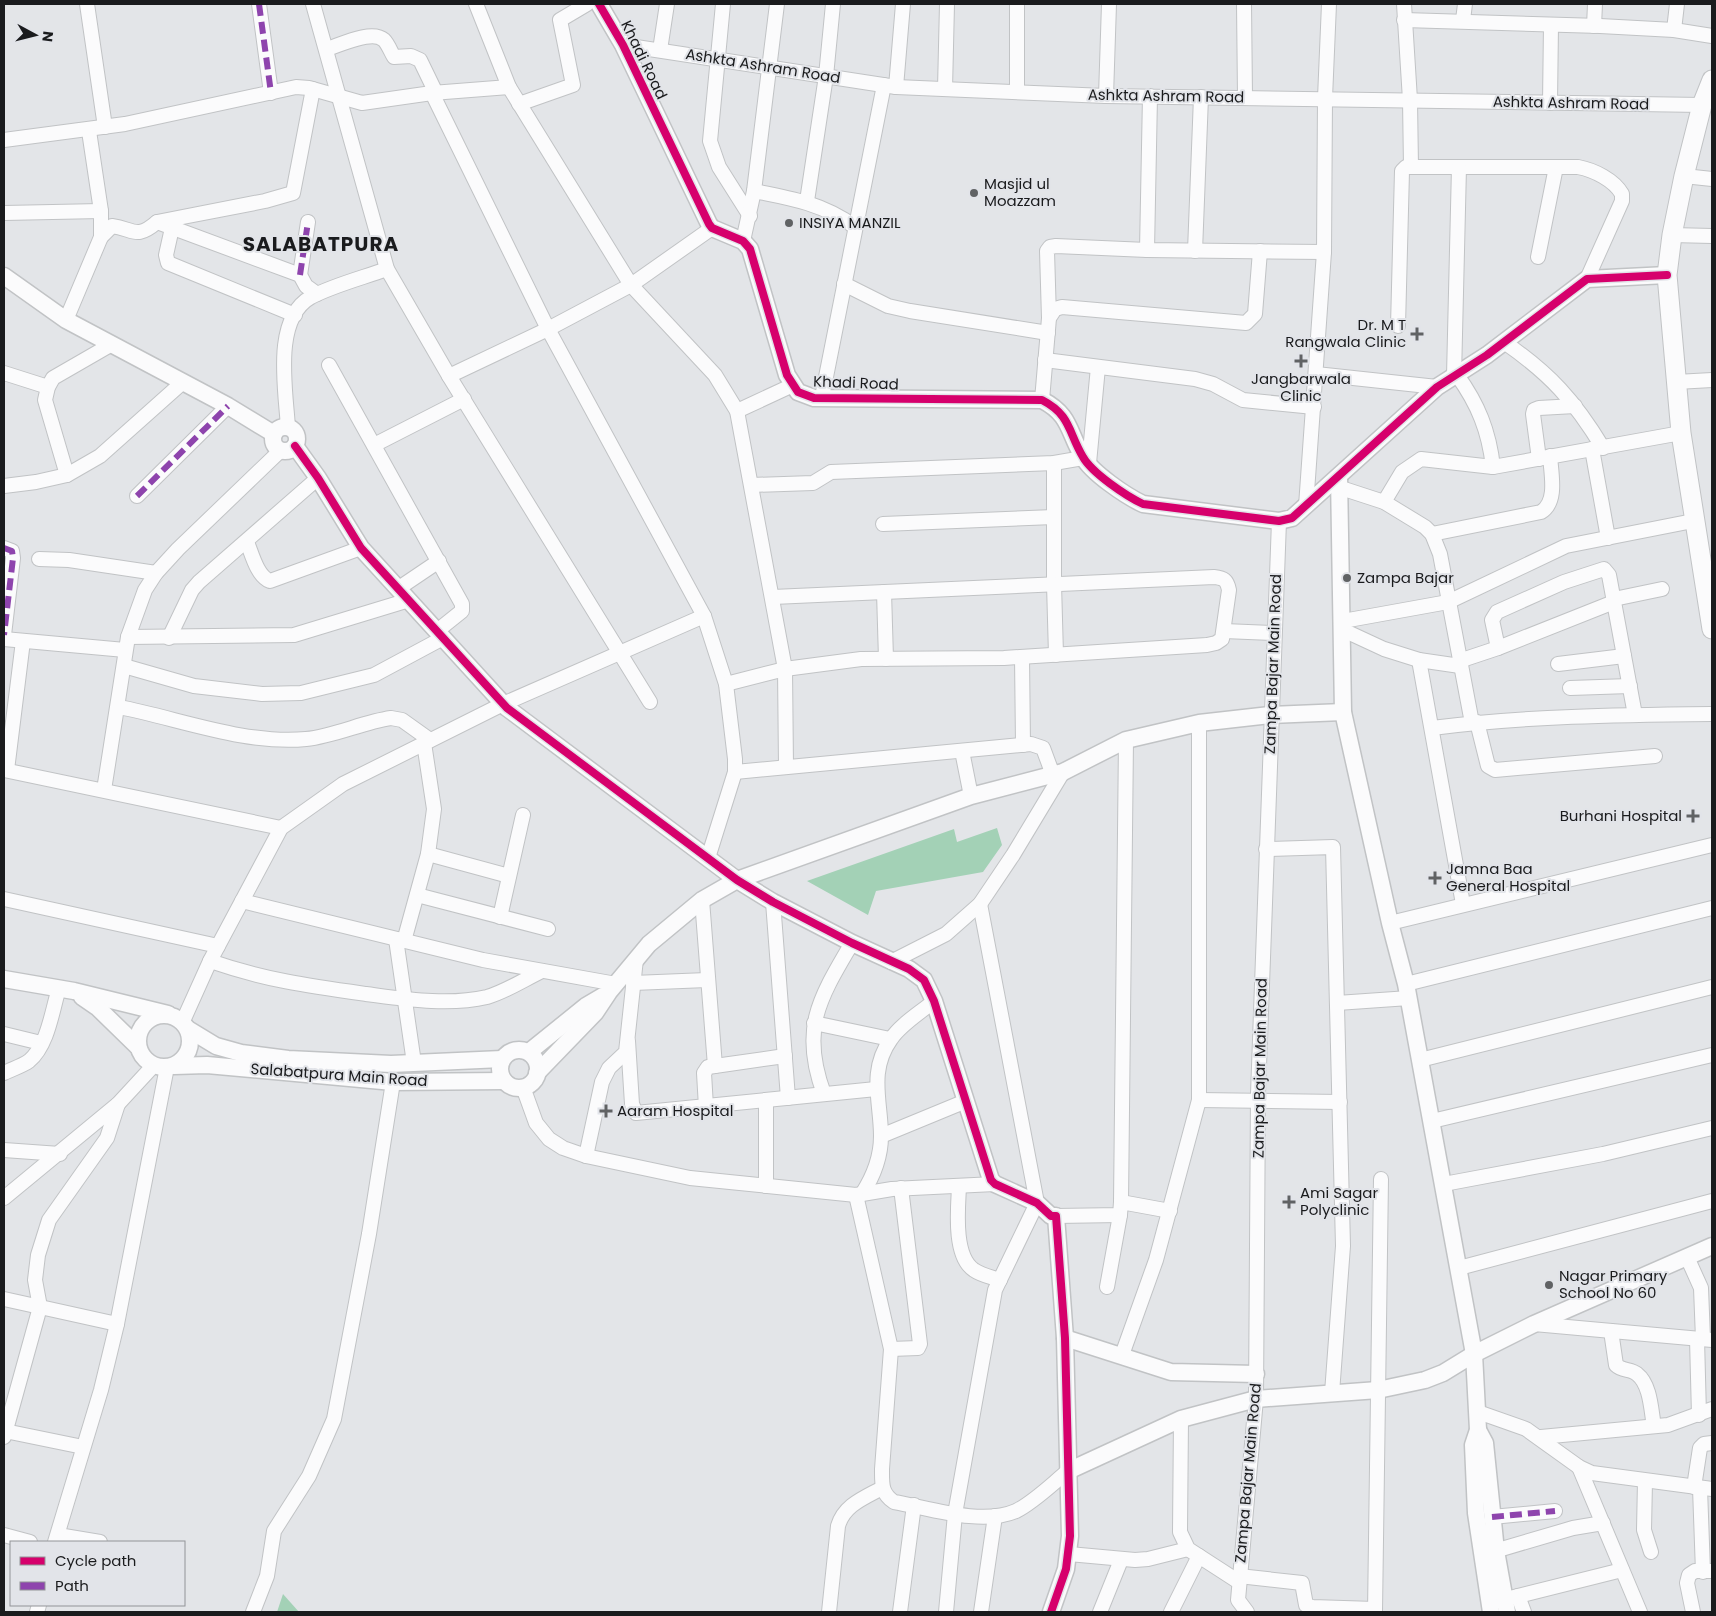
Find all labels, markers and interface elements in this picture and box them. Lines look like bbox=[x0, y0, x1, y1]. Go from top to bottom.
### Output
north arrow bbox=[10, 10, 60, 60]
street label: Khadi Road bbox=[616, 17, 673, 103]
text: N bbox=[37, 30, 58, 43]
street label: Ashkta Ashram Road bbox=[684, 43, 842, 88]
street label: Ashkta Ashram Road bbox=[1088, 84, 1244, 107]
street label: Ashkta Ashram Road bbox=[1493, 91, 1649, 114]
place label: Masjid ul Moazzam bbox=[984, 173, 1056, 211]
marker: Masjid ul Moazzam bbox=[968, 187, 980, 199]
place label: INSIYA MANZIL bbox=[799, 212, 901, 233]
marker: INSIYA MANZIL bbox=[783, 217, 795, 229]
district label: SALABATPURA bbox=[243, 230, 399, 258]
place label: Dr. M T Rangwala Clinic bbox=[1285, 314, 1406, 352]
marker: Dr. M T Rangwala Clinic bbox=[1410, 327, 1424, 341]
marker: Jangbarwala Clinic bbox=[1294, 354, 1308, 368]
place label: Jangbarwala Clinic bbox=[1251, 368, 1351, 406]
street label: Khadi Road bbox=[813, 371, 899, 394]
place label: Zampa Bajar bbox=[1357, 567, 1454, 588]
marker: Zampa Bajar bbox=[1341, 572, 1353, 584]
street label: Zampa Bajar Main Road bbox=[1259, 574, 1286, 754]
place label: Burhani Hospital bbox=[1560, 805, 1682, 826]
marker: Burhani Hospital bbox=[1686, 809, 1700, 823]
place label: Jamna Baa General Hospital bbox=[1446, 858, 1570, 896]
marker: Jamna Baa General Hospital bbox=[1428, 871, 1442, 885]
street label: Zampa Bajar Main Road bbox=[1247, 978, 1272, 1158]
street label: Salabatpura Main Road bbox=[250, 1058, 428, 1091]
place label: Aaram Hospital bbox=[617, 1100, 733, 1121]
marker: Aaram Hospital bbox=[599, 1104, 613, 1118]
place label: Ami Sagar Polyclinic bbox=[1300, 1182, 1378, 1220]
marker: Ami Sagar Polyclinic bbox=[1282, 1195, 1296, 1209]
place label: Nagar Primary School No 60 bbox=[1559, 1265, 1668, 1303]
marker: Nagar Primary School No 60 bbox=[1543, 1279, 1555, 1291]
street label: Zampa Bajar Main Road bbox=[1229, 1382, 1266, 1564]
legend bbox=[10, 1541, 185, 1606]
text: Cycle path bbox=[55, 1550, 136, 1571]
text: Path bbox=[55, 1575, 89, 1596]

